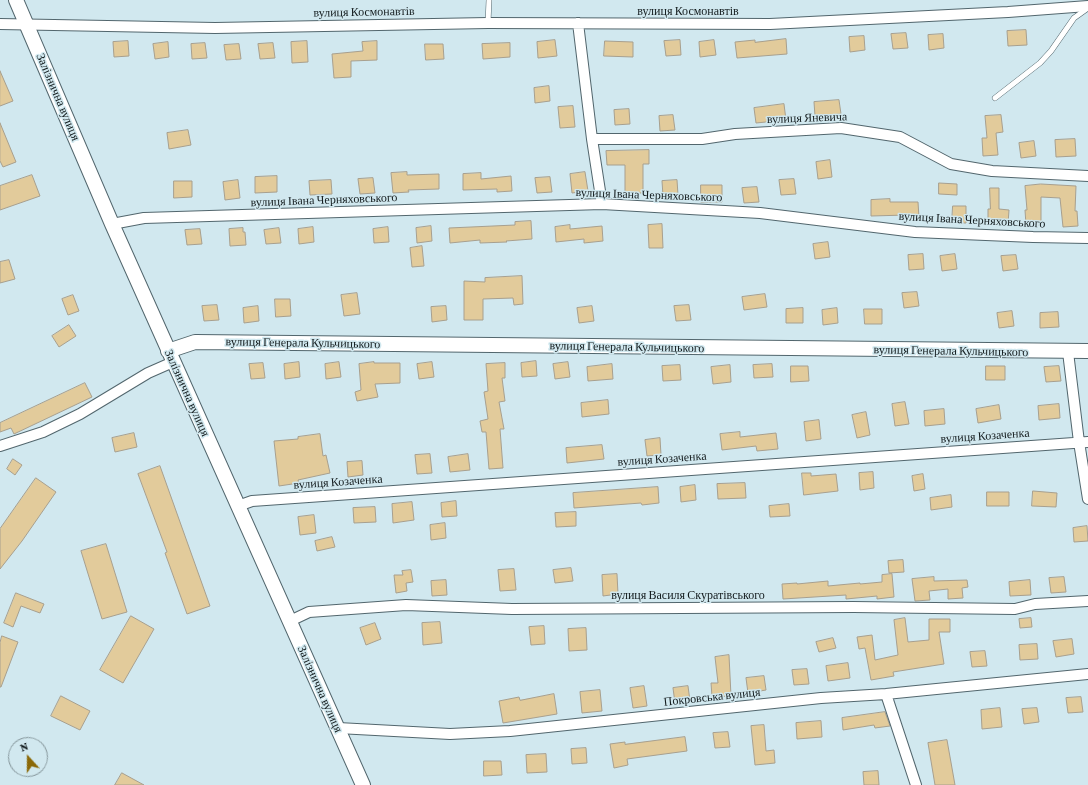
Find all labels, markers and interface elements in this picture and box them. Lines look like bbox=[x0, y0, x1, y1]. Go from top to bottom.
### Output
street label: вулиця Космонавтів bbox=[313, 4, 415, 20]
street label: вулиця Космонавтів bbox=[637, 4, 739, 18]
street label: Залізнична вулиця bbox=[33, 51, 83, 143]
street label: вулиця Яневича bbox=[767, 109, 847, 127]
street label: вулиця Івана Черняховського bbox=[575, 185, 723, 205]
street label: вулиця Івана Черняховського bbox=[250, 190, 398, 210]
street label: вулиця Івана Черняховського bbox=[898, 209, 1046, 231]
street label: вулиця Генерала Кульчицького bbox=[226, 334, 380, 352]
street label: вулиця Генерала Кульчицького bbox=[550, 338, 704, 356]
street label: вулиця Генерала Кульчицького bbox=[874, 342, 1028, 360]
street label: Залізнична вулиця bbox=[161, 347, 213, 439]
street label: вулиця Козаченка bbox=[940, 426, 1030, 446]
street label: вулиця Козаченка bbox=[617, 449, 707, 469]
street label: вулиця Козаченка bbox=[293, 472, 383, 492]
street label: вулиця Василя Скуратівського bbox=[611, 588, 765, 602]
street label: Залізнична вулиця bbox=[294, 643, 346, 735]
street label: Покровська вулиця bbox=[663, 685, 761, 709]
north arrow bbox=[8, 737, 48, 777]
text: N bbox=[18, 740, 30, 754]

